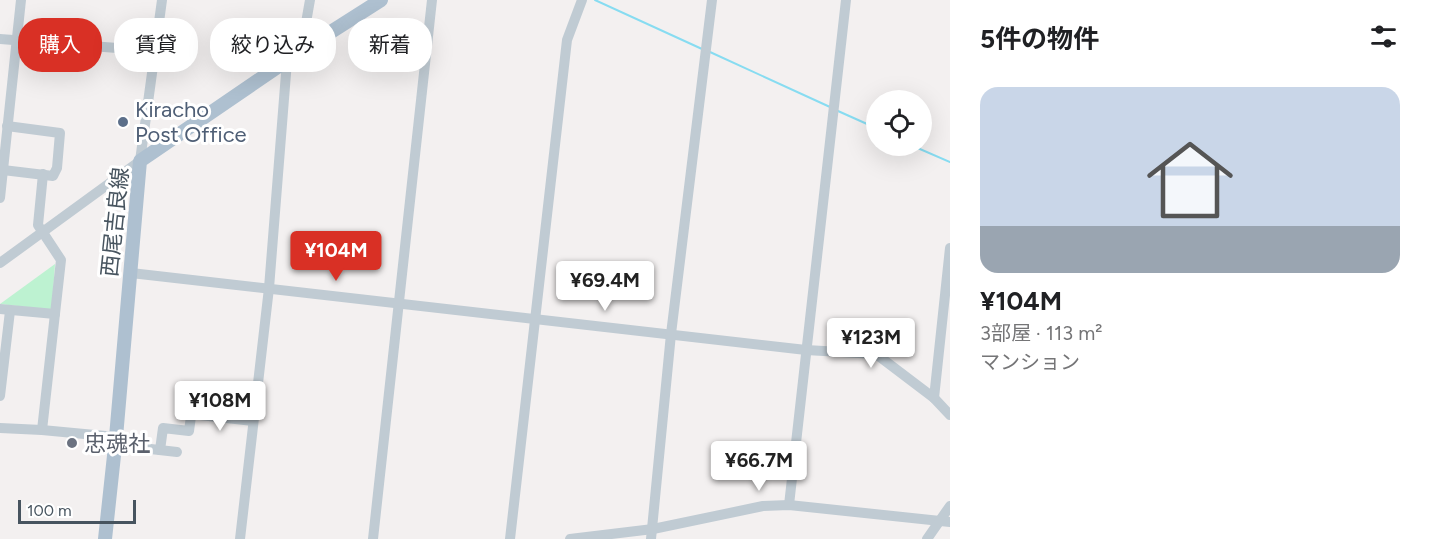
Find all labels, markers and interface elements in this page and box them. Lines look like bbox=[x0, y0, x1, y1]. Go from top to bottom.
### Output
chip: 購入 bbox=[18, 18, 102, 72]
chip: 賃貸 bbox=[114, 18, 198, 72]
chip: 絞り込み bbox=[210, 18, 336, 72]
chip: 新着 bbox=[348, 18, 432, 72]
icon: filters bbox=[1367, 20, 1400, 53]
text: 5件の物件 bbox=[980, 23, 1099, 55]
map controls bbox=[866, 90, 932, 156]
button: locate bbox=[866, 90, 932, 156]
place label: Kiracho Post Office bbox=[135, 96, 247, 148]
marker: Kiracho Post Office bbox=[116, 115, 130, 129]
icon: home bbox=[1136, 126, 1244, 234]
street label: 西尾吉良線 bbox=[96, 166, 134, 278]
pin: ¥104M bbox=[294, 231, 378, 282]
text: ¥104M bbox=[304, 238, 368, 262]
pin: ¥69.4M bbox=[556, 261, 654, 312]
text: ¥69.4M bbox=[570, 268, 640, 292]
text: ¥104M bbox=[980, 285, 1062, 317]
pin: ¥123M bbox=[829, 318, 913, 369]
text: 3部屋 · 113 m² bbox=[980, 321, 1102, 345]
text: ¥123M bbox=[841, 325, 901, 349]
text: マンション bbox=[980, 350, 1080, 374]
pin: ¥108M bbox=[178, 381, 262, 432]
text: ¥108M bbox=[189, 388, 251, 412]
place label: 忠魂社 bbox=[84, 430, 150, 457]
marker: 忠魂社 bbox=[65, 436, 79, 450]
pin: ¥66.7M bbox=[710, 441, 808, 492]
text: ¥66.7M bbox=[725, 448, 793, 472]
scale bar bbox=[18, 497, 136, 524]
text: 100 m bbox=[27, 501, 72, 520]

